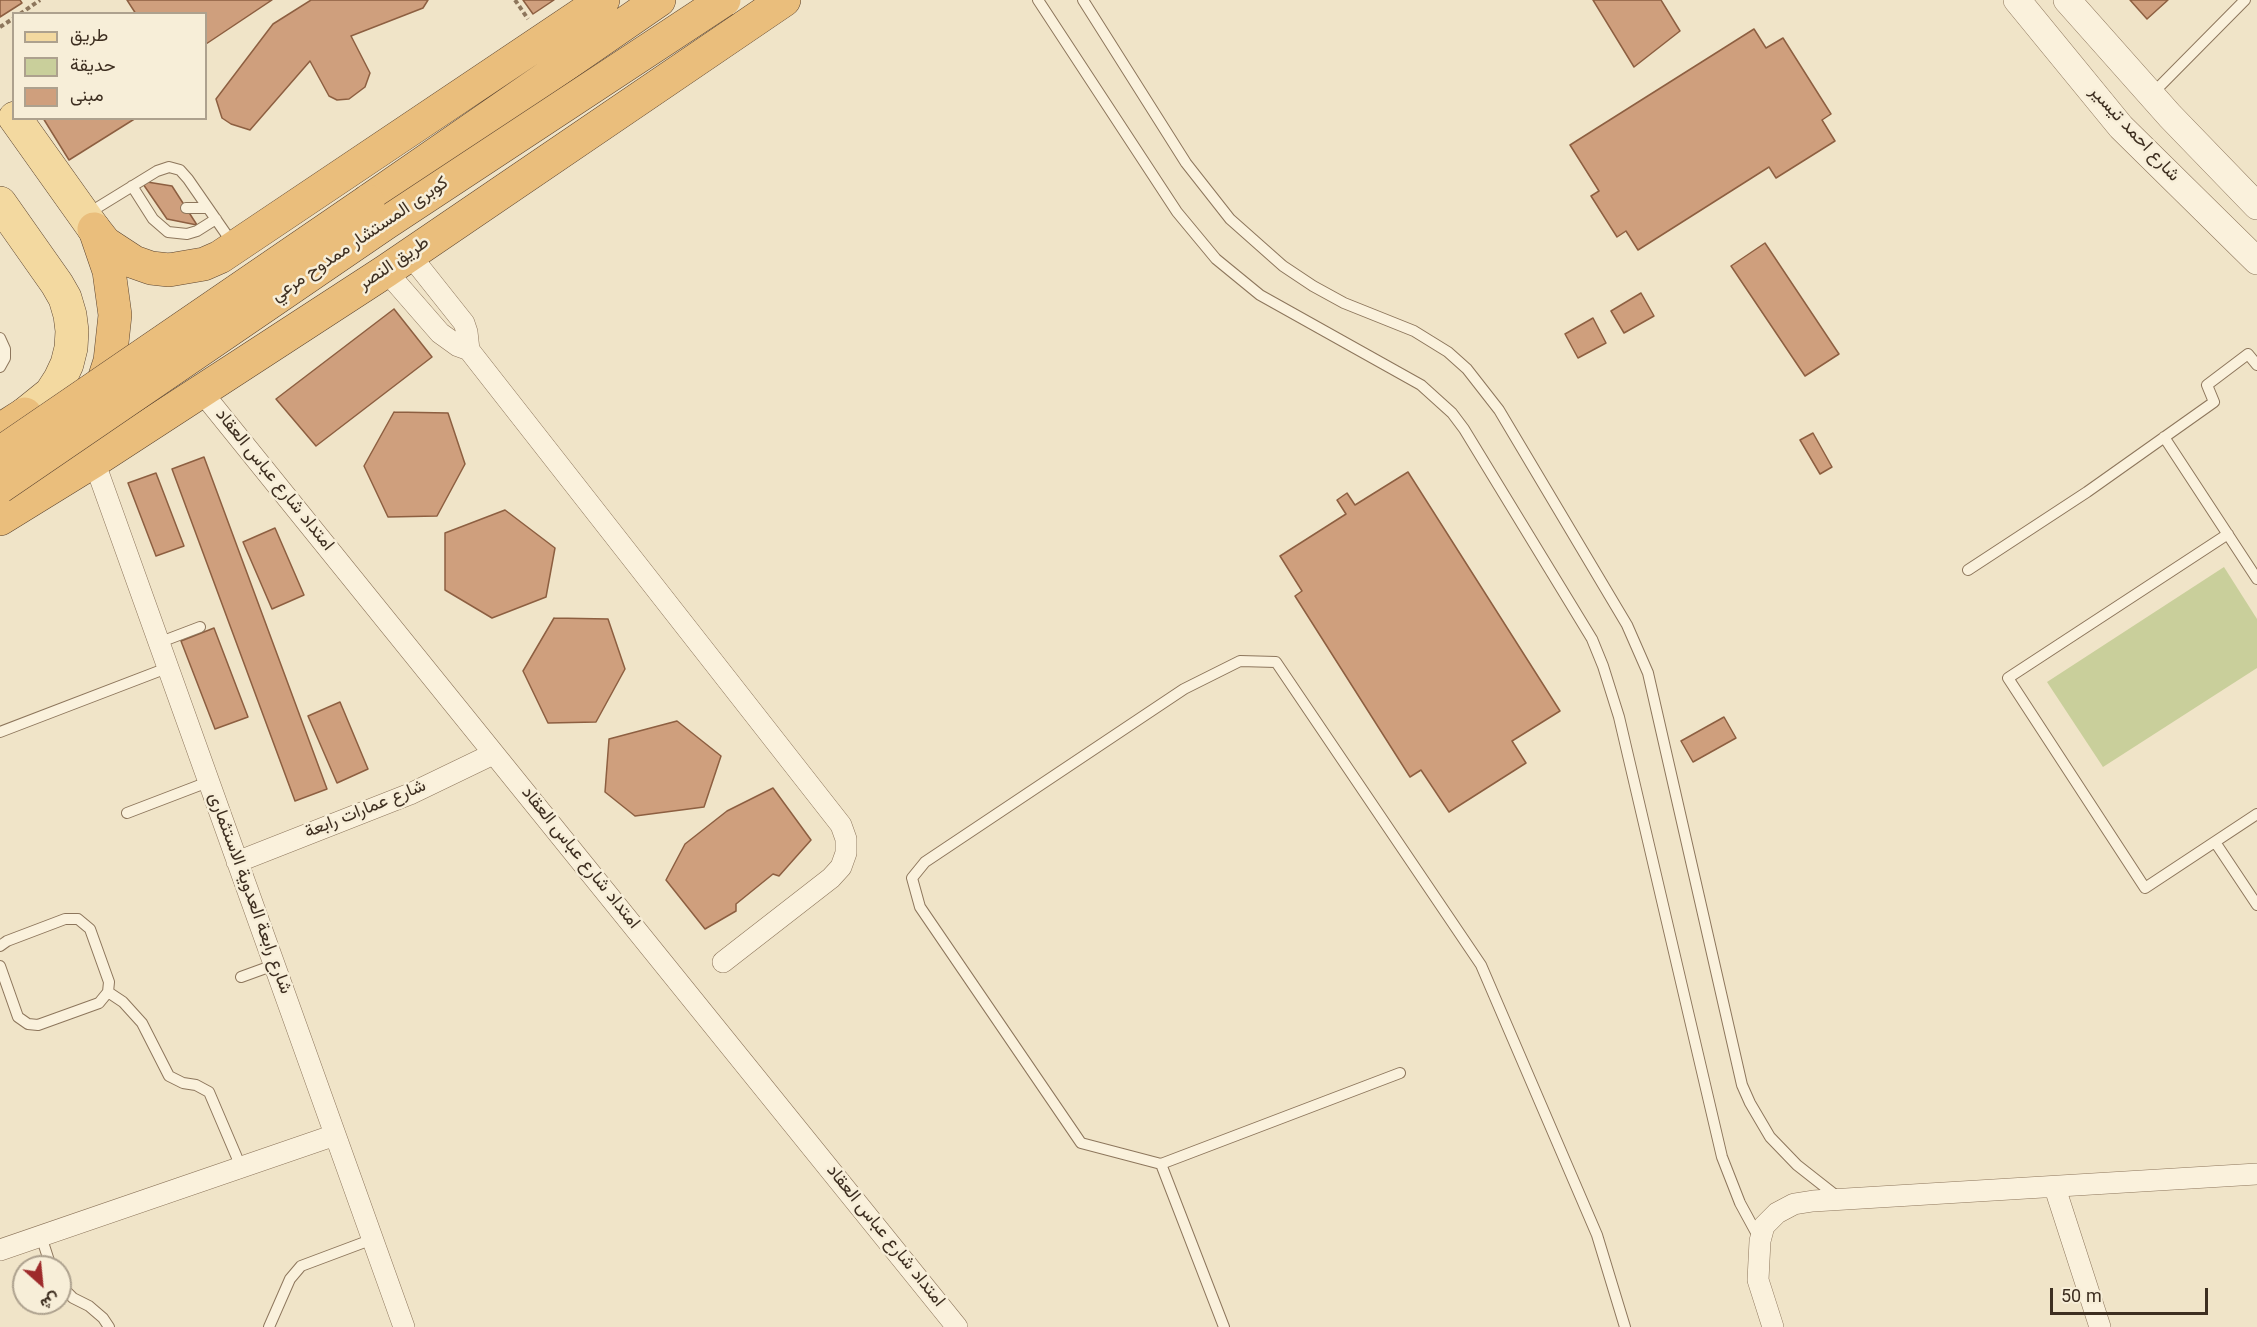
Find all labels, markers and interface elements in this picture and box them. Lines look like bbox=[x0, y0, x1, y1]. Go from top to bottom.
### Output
legend bbox=[12, 12, 207, 120]
text: طريق bbox=[70, 23, 108, 51]
text: حديقة bbox=[70, 53, 116, 81]
text: مبنى bbox=[70, 83, 104, 111]
street label: شارع احمد تيسير bbox=[2083, 83, 2183, 187]
street label: كوبرى المستشار ممدوح مرعي bbox=[268, 174, 454, 308]
street label: طريق النصر bbox=[355, 233, 435, 297]
street label: امتداد شارع عباس العقاد bbox=[209, 405, 337, 557]
street label: شارع عمارات رابعة bbox=[302, 777, 430, 845]
street label: امتداد شارع عباس العقاد bbox=[515, 783, 643, 935]
street label: شارع رابعة العدوية الاستثمارى bbox=[201, 790, 295, 998]
street label: امتداد شارع عباس العقاد bbox=[820, 1161, 948, 1313]
north arrow bbox=[12, 1255, 72, 1315]
scale bar bbox=[2053, 1276, 2210, 1314]
text: ش bbox=[35, 1284, 64, 1315]
text: 50 m bbox=[2061, 1284, 2102, 1312]

